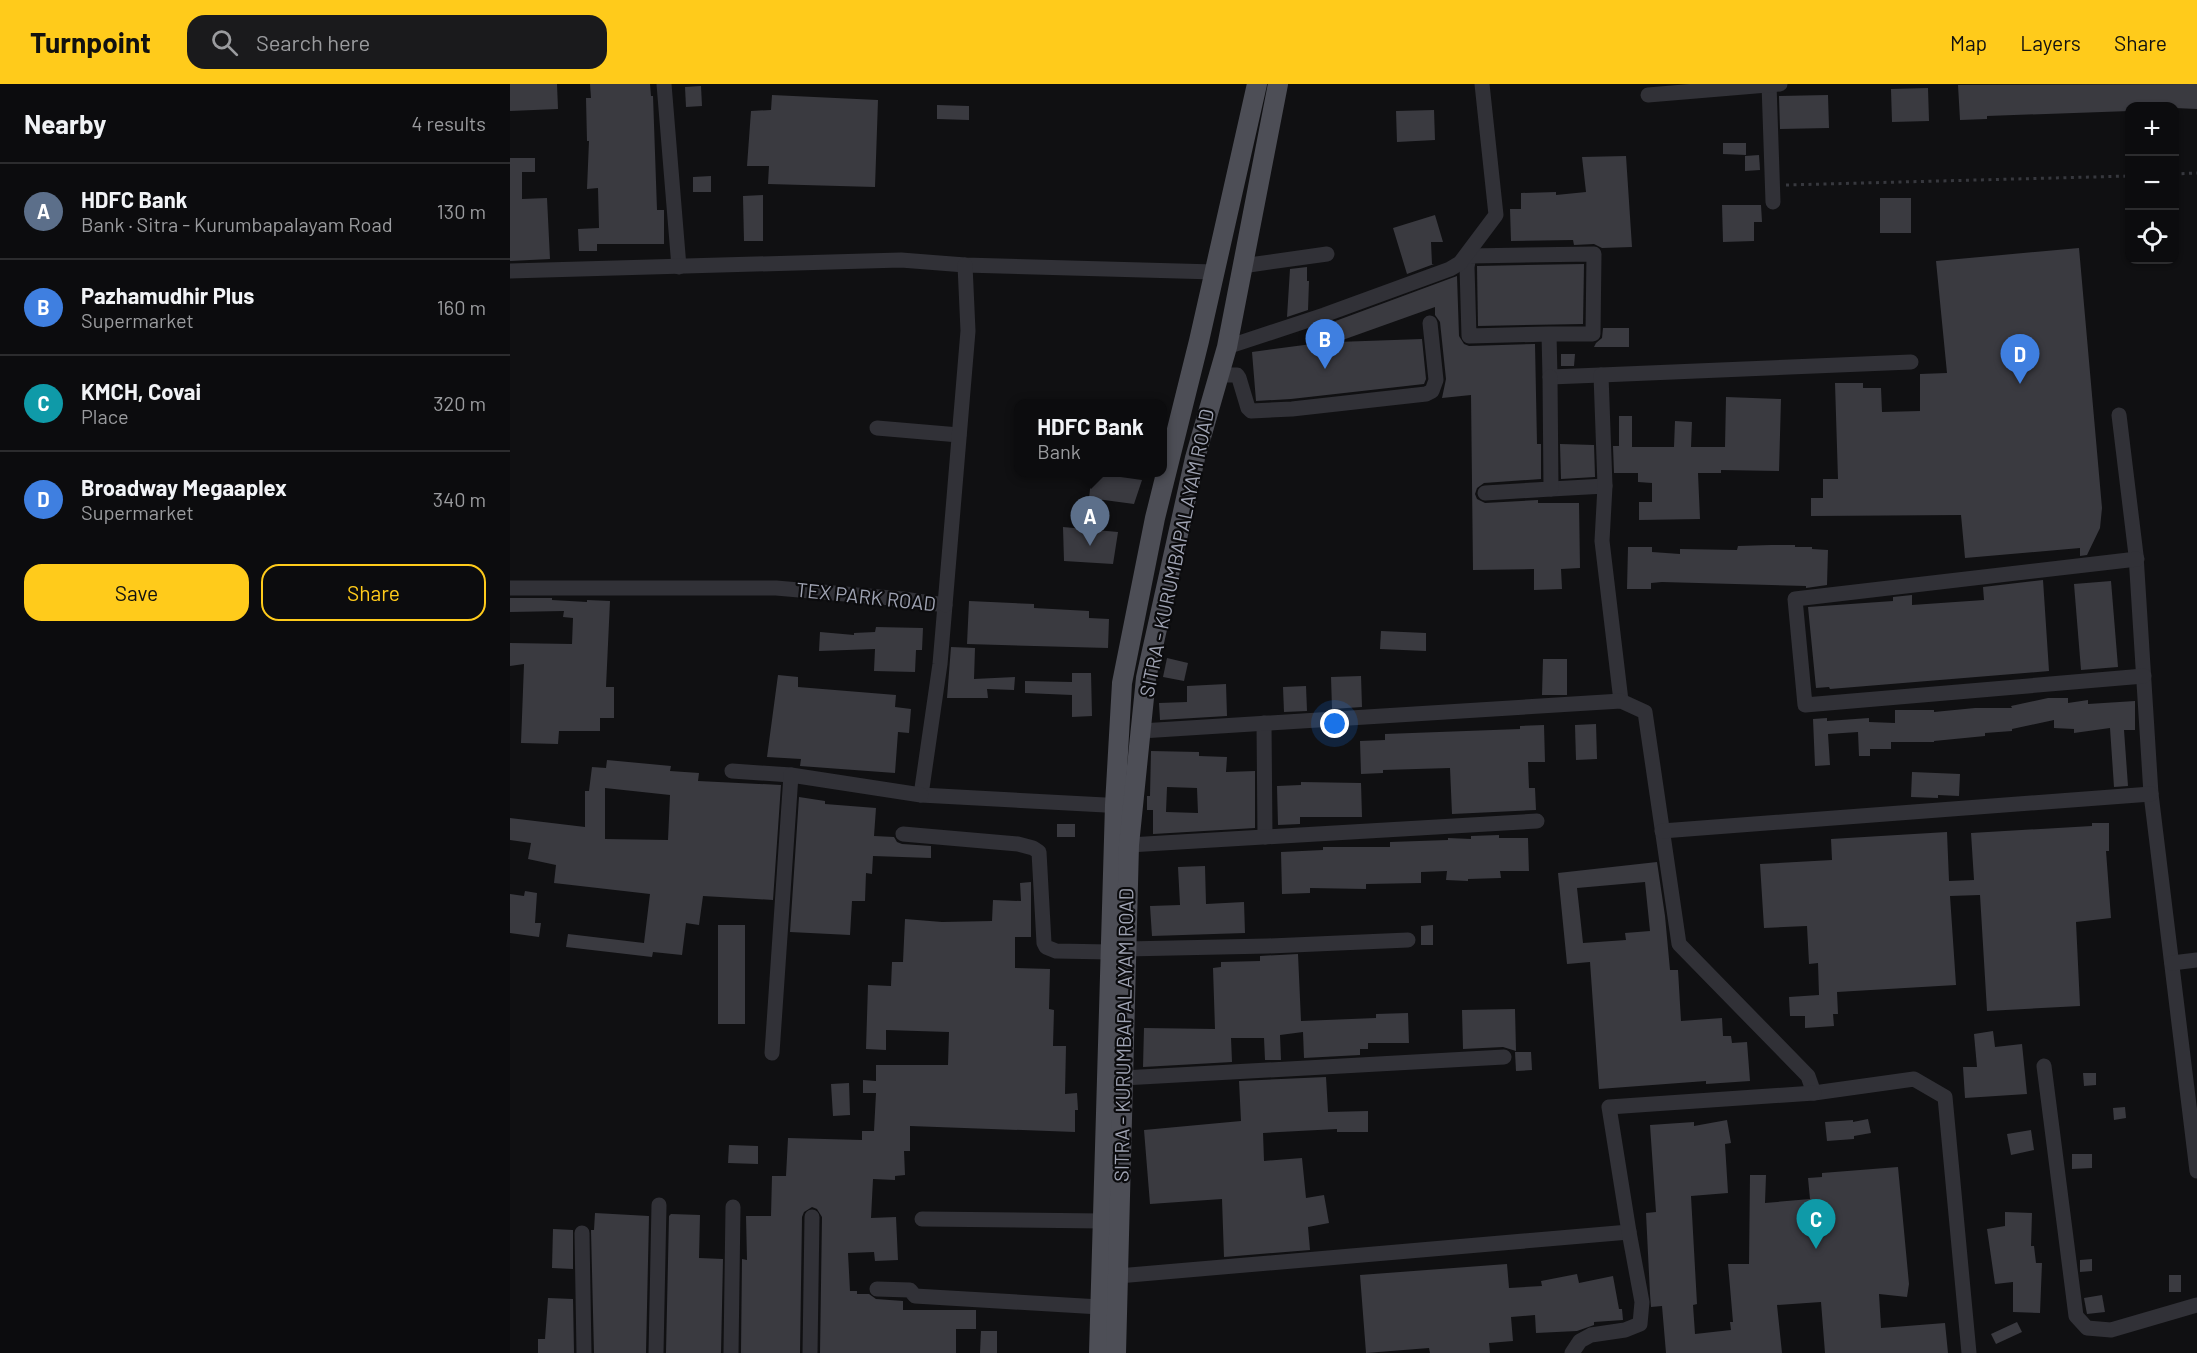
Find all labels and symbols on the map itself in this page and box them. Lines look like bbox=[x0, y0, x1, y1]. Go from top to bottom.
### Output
pin: B bbox=[1306, 320, 1344, 369]
pin: D bbox=[2000, 334, 2040, 384]
street label: SITRA - KURUMBAPALAYAM ROAD bbox=[1134, 407, 1218, 699]
pin: A bbox=[1070, 496, 1110, 546]
street label: TEX PARK ROAD bbox=[795, 577, 937, 615]
your location bbox=[1320, 709, 1349, 738]
street label: SITRA - KURUMBAPALAYAM ROAD bbox=[1108, 888, 1138, 1182]
pin: C bbox=[1796, 1200, 1836, 1249]

